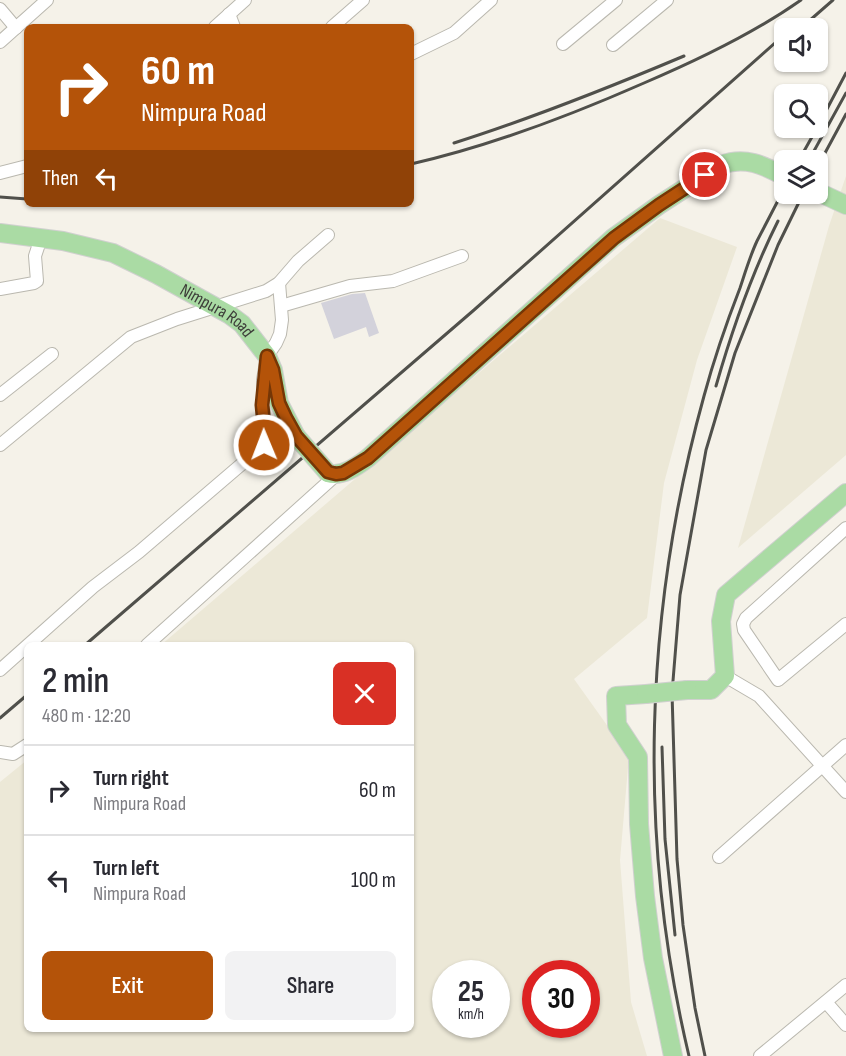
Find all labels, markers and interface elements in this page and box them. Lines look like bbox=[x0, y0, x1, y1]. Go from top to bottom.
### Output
map controls bbox=[774, 18, 828, 204]
button: sound bbox=[774, 18, 828, 72]
text: 60 m bbox=[141, 46, 215, 97]
icon: right bbox=[42, 48, 120, 126]
button: search bbox=[774, 84, 828, 138]
text: Nimpura Road bbox=[141, 97, 267, 129]
pin bbox=[679, 149, 730, 200]
button: layers bbox=[774, 150, 828, 204]
icon: arrive bbox=[688, 158, 721, 191]
icon: left bbox=[90, 162, 123, 195]
text: Then bbox=[42, 165, 78, 192]
street label: Nimpura Road bbox=[176, 279, 258, 341]
position arrow bbox=[232, 413, 296, 477]
text: 2 min bbox=[42, 660, 109, 703]
button: close bbox=[333, 662, 396, 725]
text: 480 m · 12:20 bbox=[42, 704, 131, 728]
text: Turn right bbox=[93, 765, 169, 792]
icon: right bbox=[42, 774, 75, 807]
text: 60 m bbox=[359, 777, 396, 804]
text: Nimpura Road bbox=[93, 792, 186, 816]
text: Turn left bbox=[93, 855, 159, 882]
icon: left bbox=[42, 864, 75, 897]
text: 100 m bbox=[351, 867, 396, 894]
text: Nimpura Road bbox=[93, 882, 186, 906]
button: Exit bbox=[42, 951, 213, 1020]
button: Share bbox=[225, 951, 396, 1020]
speed limit sign: 30 bbox=[522, 960, 600, 1038]
text: 25 bbox=[458, 974, 484, 1010]
text: km/h bbox=[458, 1005, 484, 1024]

